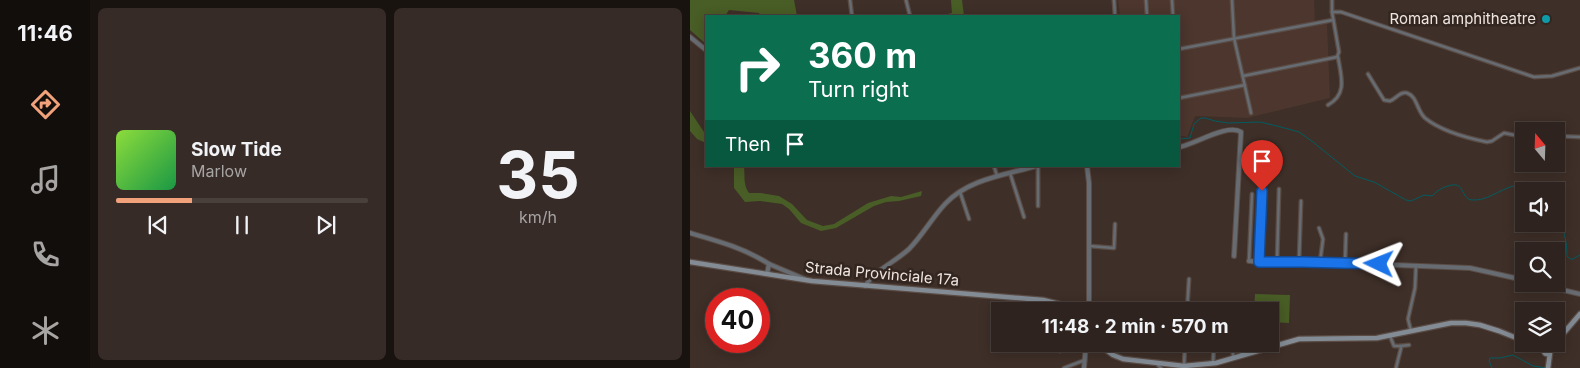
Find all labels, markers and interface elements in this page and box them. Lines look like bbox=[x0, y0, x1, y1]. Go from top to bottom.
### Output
place label: Roman amphitheatre bbox=[1390, 9, 1536, 28]
marker: Roman amphitheatre bbox=[1540, 13, 1552, 25]
text: 11:46 bbox=[17, 20, 73, 46]
text: 360 m bbox=[808, 34, 917, 76]
icon: right bbox=[725, 35, 790, 100]
text: Turn right bbox=[808, 76, 909, 102]
icon: directions bbox=[28, 87, 63, 122]
north arrow bbox=[1515, 122, 1565, 172]
map controls bbox=[1515, 122, 1565, 352]
icon: arrive bbox=[781, 130, 809, 158]
text: Then bbox=[725, 133, 771, 156]
text: 35 bbox=[496, 135, 580, 214]
text: Slow Tide bbox=[191, 138, 282, 161]
pin bbox=[1241, 140, 1283, 191]
icon: arrive bbox=[1248, 147, 1276, 175]
text: Marlow bbox=[191, 161, 247, 181]
icon: music bbox=[28, 162, 63, 197]
button: sound bbox=[1515, 182, 1565, 232]
text: km/h bbox=[519, 207, 557, 227]
icon: previous bbox=[144, 211, 172, 239]
icon: pause bbox=[228, 211, 256, 239]
icon: next bbox=[312, 211, 340, 239]
icon: phone bbox=[28, 237, 63, 272]
position arrow bbox=[1352, 237, 1404, 289]
button: search bbox=[1515, 242, 1565, 292]
street label: Strada Provinciale 17a bbox=[804, 257, 960, 290]
speed limit sign: 40 bbox=[705, 288, 770, 353]
button: layers bbox=[1515, 302, 1565, 352]
icon: climate bbox=[28, 313, 63, 348]
text: 11:48 · 2 min · 570 m bbox=[1042, 315, 1228, 338]

